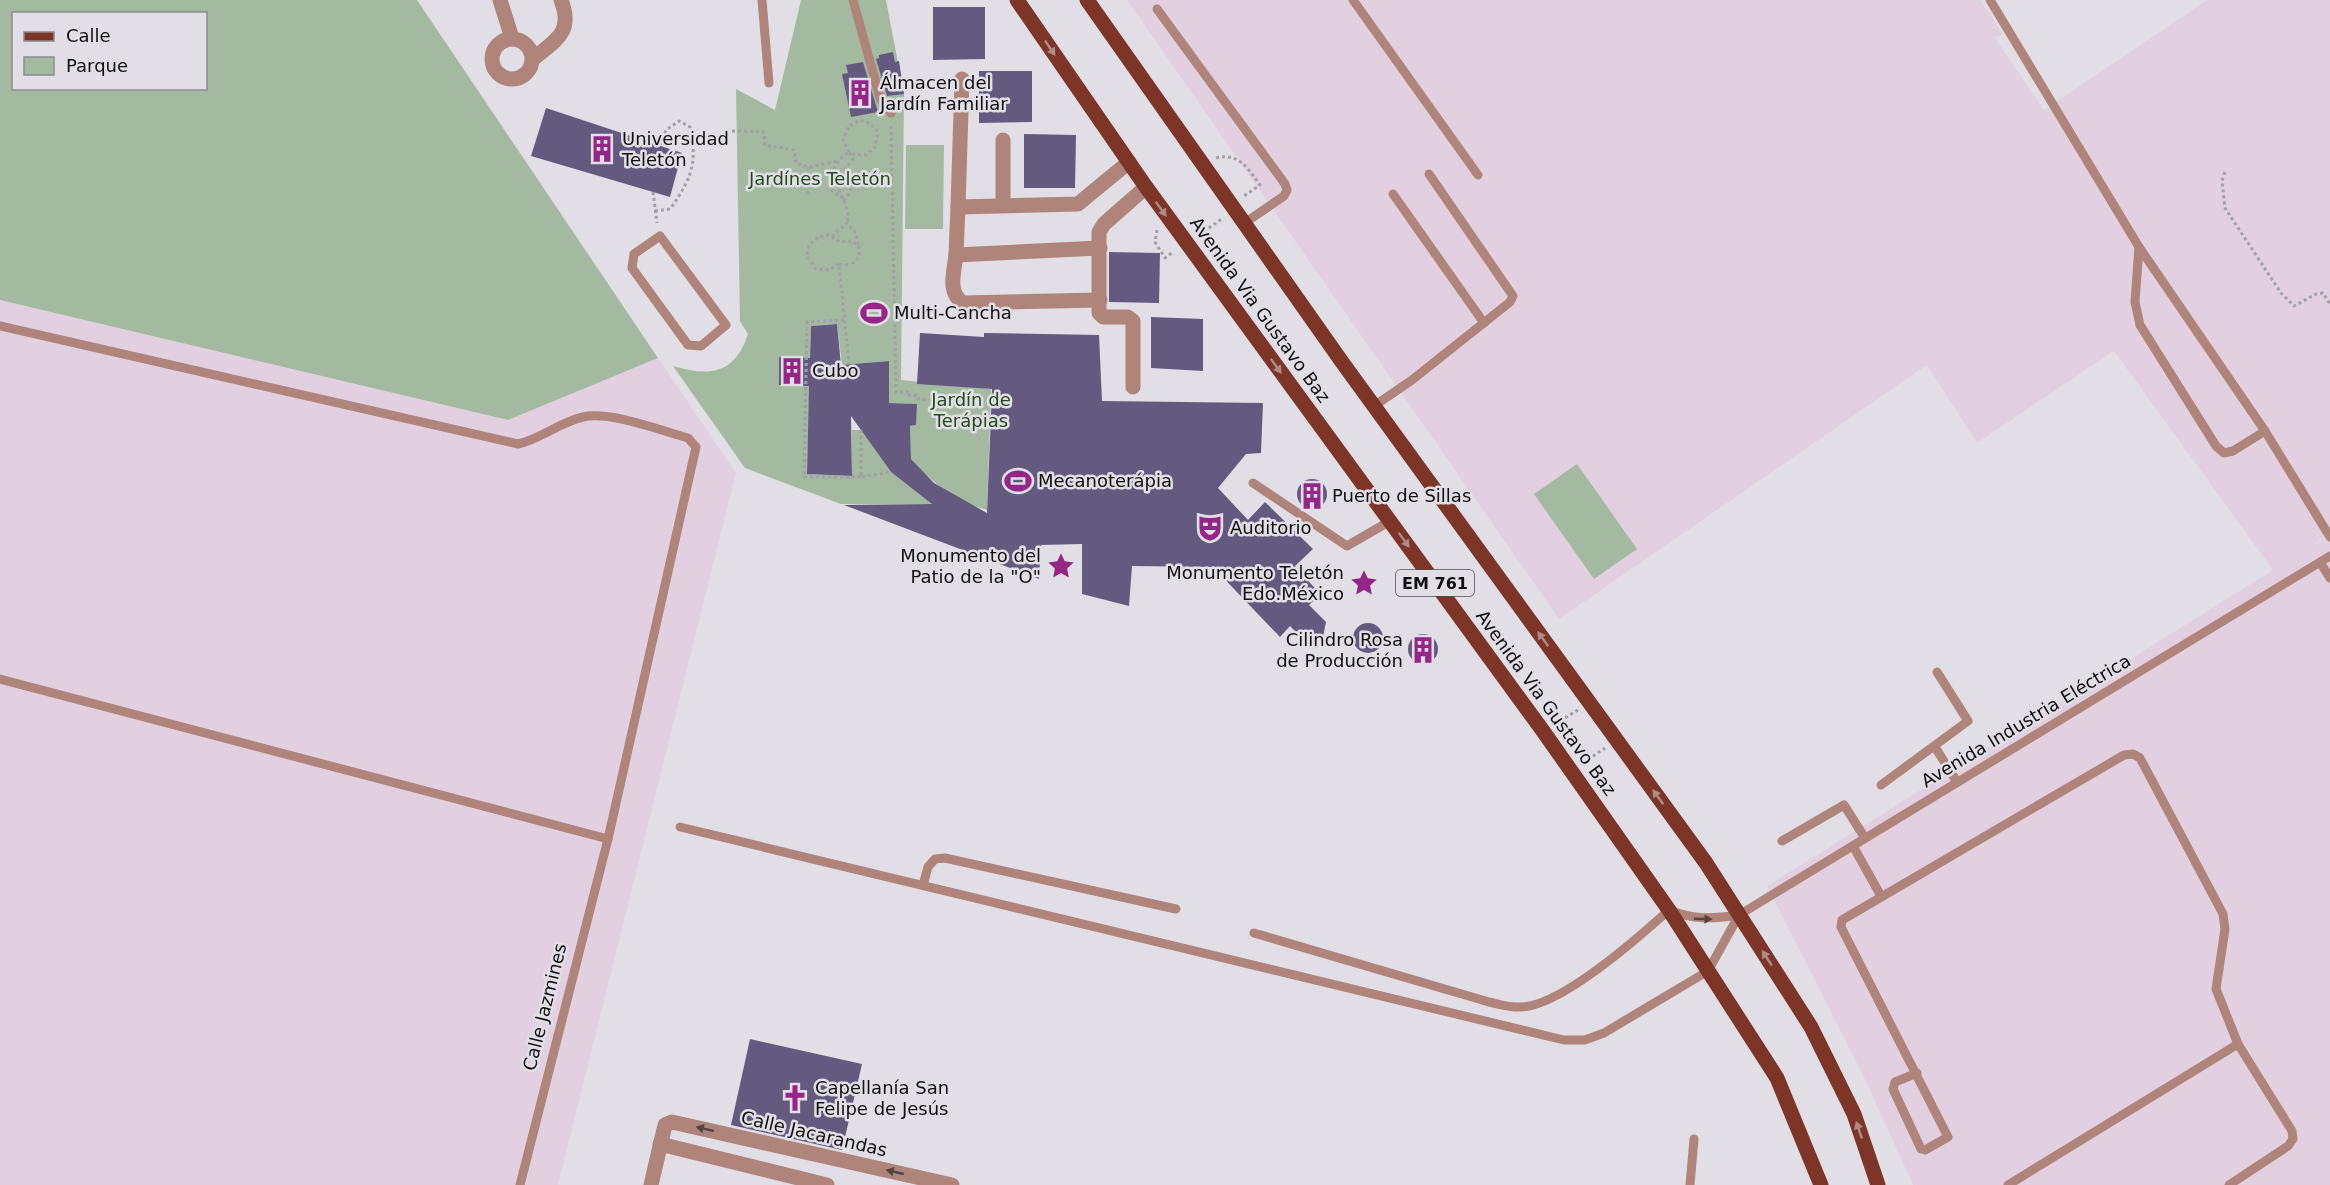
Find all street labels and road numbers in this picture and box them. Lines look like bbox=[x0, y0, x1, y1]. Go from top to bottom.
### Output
street label: Avenida Via Gustavo Baz bbox=[1186, 213, 1335, 407]
road number: EM 761 bbox=[1396, 570, 1474, 596]
street label: Avenida Via Gustavo Baz bbox=[1472, 606, 1621, 800]
street label: Avenida Industria Eléctrica bbox=[1917, 650, 2134, 791]
street label: Calle Jazmines bbox=[519, 941, 570, 1073]
street label: Calle Jacarandas bbox=[739, 1106, 889, 1161]

